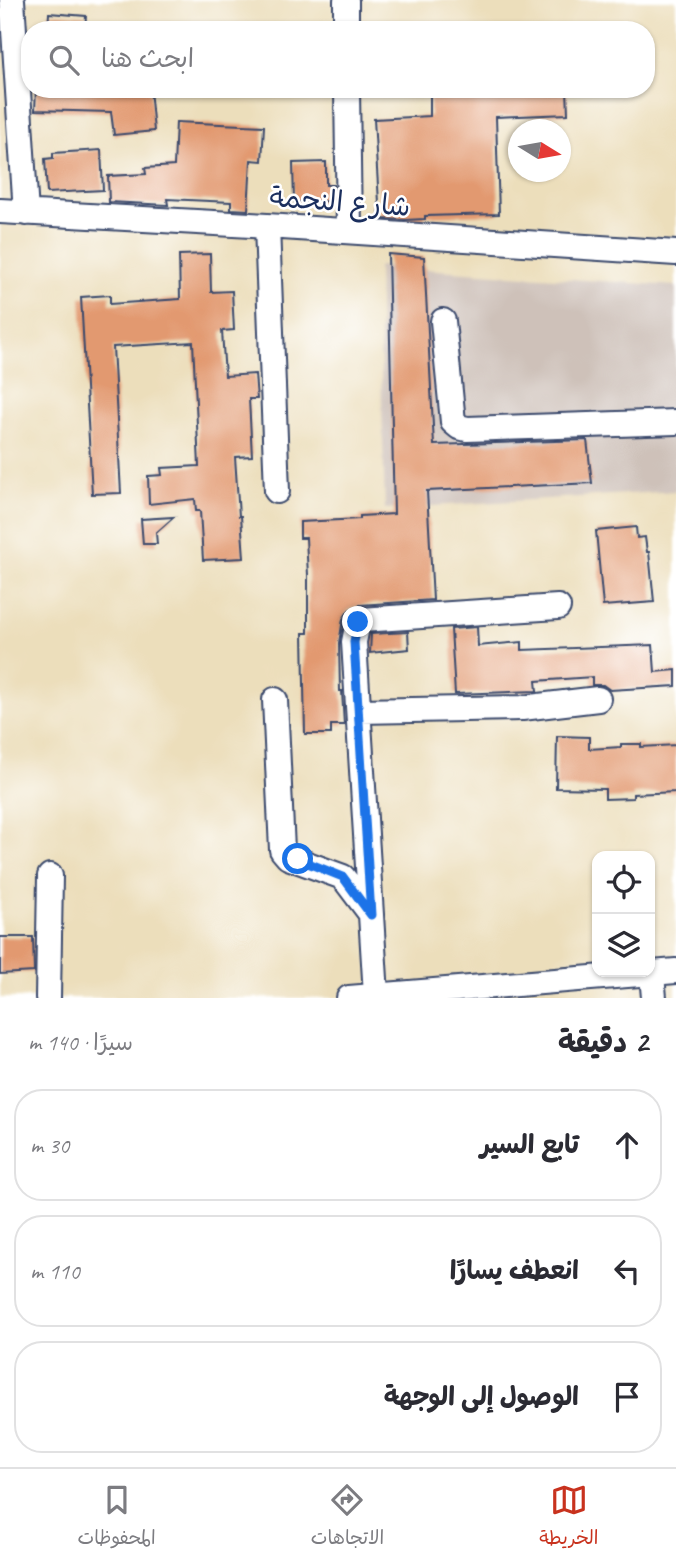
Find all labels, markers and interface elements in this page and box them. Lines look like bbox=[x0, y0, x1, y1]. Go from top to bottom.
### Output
search box bbox=[21, 21, 655, 98]
icon: search bbox=[45, 41, 83, 79]
text: ابحث هنا bbox=[101, 42, 194, 75]
north arrow bbox=[508, 119, 571, 182]
street label: شارع النجمة bbox=[268, 179, 412, 226]
route end bbox=[342, 606, 373, 637]
route start bbox=[282, 843, 313, 874]
map controls bbox=[592, 851, 655, 977]
button: locate bbox=[592, 851, 655, 914]
button: layers bbox=[592, 914, 655, 977]
text: 2 دقيقة bbox=[558, 1023, 648, 1061]
text: سيرًا · 140 m bbox=[28, 1028, 133, 1057]
icon: ahead bbox=[608, 1126, 646, 1164]
text: تابع السير bbox=[480, 1128, 579, 1161]
text: 30 m bbox=[30, 1131, 69, 1160]
icon: left bbox=[608, 1252, 646, 1290]
text: انعطف يسارًا bbox=[450, 1254, 579, 1287]
text: 110 m bbox=[30, 1257, 80, 1286]
icon: arrive bbox=[608, 1378, 646, 1416]
text: الوصول إلى الوجهة bbox=[384, 1380, 579, 1413]
tab: المحفوظات bbox=[78, 1481, 156, 1554]
tab: الاتجاهات bbox=[311, 1481, 384, 1554]
tab: الخريطة bbox=[539, 1481, 598, 1554]

